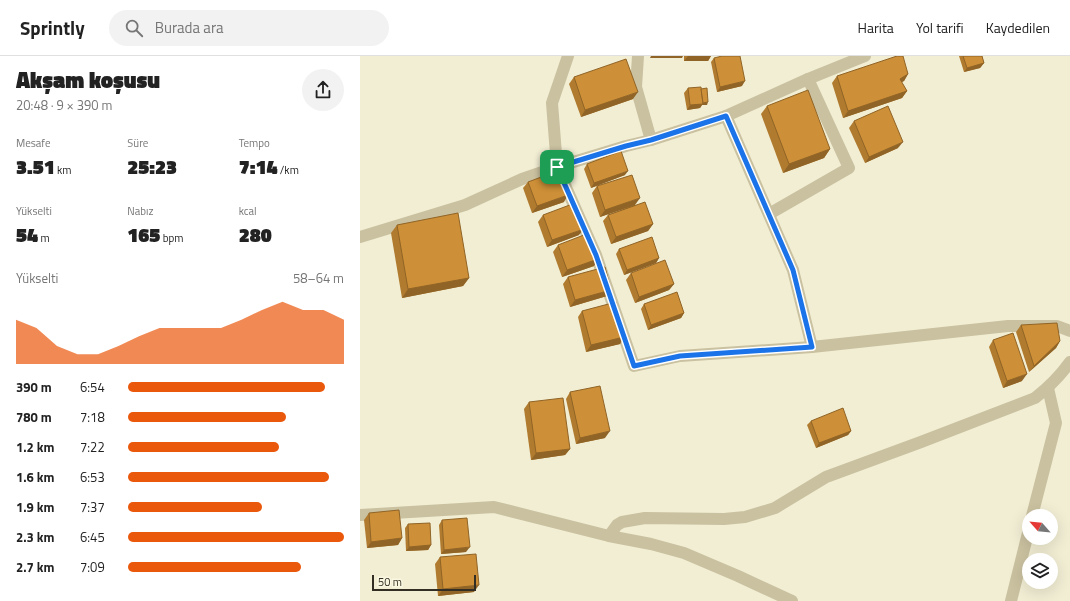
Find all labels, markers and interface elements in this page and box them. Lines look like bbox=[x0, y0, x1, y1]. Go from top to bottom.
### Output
search box bbox=[109, 10, 389, 46]
text: Sprintly bbox=[20, 13, 85, 42]
text: Burada ara bbox=[155, 16, 224, 39]
icon: search bbox=[123, 17, 145, 39]
text: Harita bbox=[858, 17, 894, 38]
text: Yol tarifi bbox=[916, 17, 964, 38]
text: Kaydedilen bbox=[986, 17, 1050, 38]
text: Akşam koşusu bbox=[16, 63, 160, 97]
button: share bbox=[302, 69, 344, 111]
text: 20:48 · 9 × 390 m bbox=[16, 95, 112, 115]
text: Mesafe bbox=[16, 135, 50, 151]
text: Süre bbox=[127, 135, 148, 151]
text: Tempo bbox=[239, 135, 270, 151]
pin bbox=[540, 150, 574, 184]
text: 3.51 bbox=[16, 151, 55, 182]
text: 25:23 bbox=[127, 151, 177, 182]
text: 7:14 bbox=[239, 151, 277, 182]
icon: arrive bbox=[546, 156, 568, 178]
text: km bbox=[55, 162, 72, 178]
text: /km bbox=[277, 162, 299, 178]
text: Yükselti bbox=[16, 203, 52, 219]
text: Nabız bbox=[127, 203, 153, 219]
text: kcal bbox=[239, 203, 257, 219]
text: 54 bbox=[16, 219, 38, 250]
text: 165 bbox=[127, 219, 160, 250]
text: 280 bbox=[239, 219, 272, 250]
text: m bbox=[38, 230, 50, 246]
text: bpm bbox=[160, 230, 184, 246]
text: Yükselti bbox=[16, 268, 58, 288]
text: 58–64 m bbox=[293, 268, 344, 288]
text: 390 m bbox=[16, 377, 52, 397]
text: 6:54 bbox=[80, 377, 105, 397]
text: 780 m bbox=[16, 407, 52, 427]
text: 7:18 bbox=[80, 407, 105, 427]
text: 1.2 km bbox=[16, 437, 54, 457]
text: 7:22 bbox=[80, 437, 105, 457]
text: 1.6 km bbox=[16, 467, 54, 487]
text: 6:53 bbox=[80, 467, 105, 487]
text: 1.9 km bbox=[16, 497, 54, 517]
text: 7:37 bbox=[80, 497, 105, 517]
north arrow bbox=[1022, 509, 1058, 545]
map controls bbox=[1022, 509, 1058, 589]
text: 2.3 km bbox=[16, 527, 54, 547]
text: 6:45 bbox=[80, 527, 105, 547]
button: layers bbox=[1022, 553, 1058, 589]
text: 2.7 km bbox=[16, 557, 54, 577]
text: 7:09 bbox=[80, 557, 105, 577]
scale bar bbox=[372, 573, 476, 592]
text: 50 m bbox=[378, 574, 402, 590]

